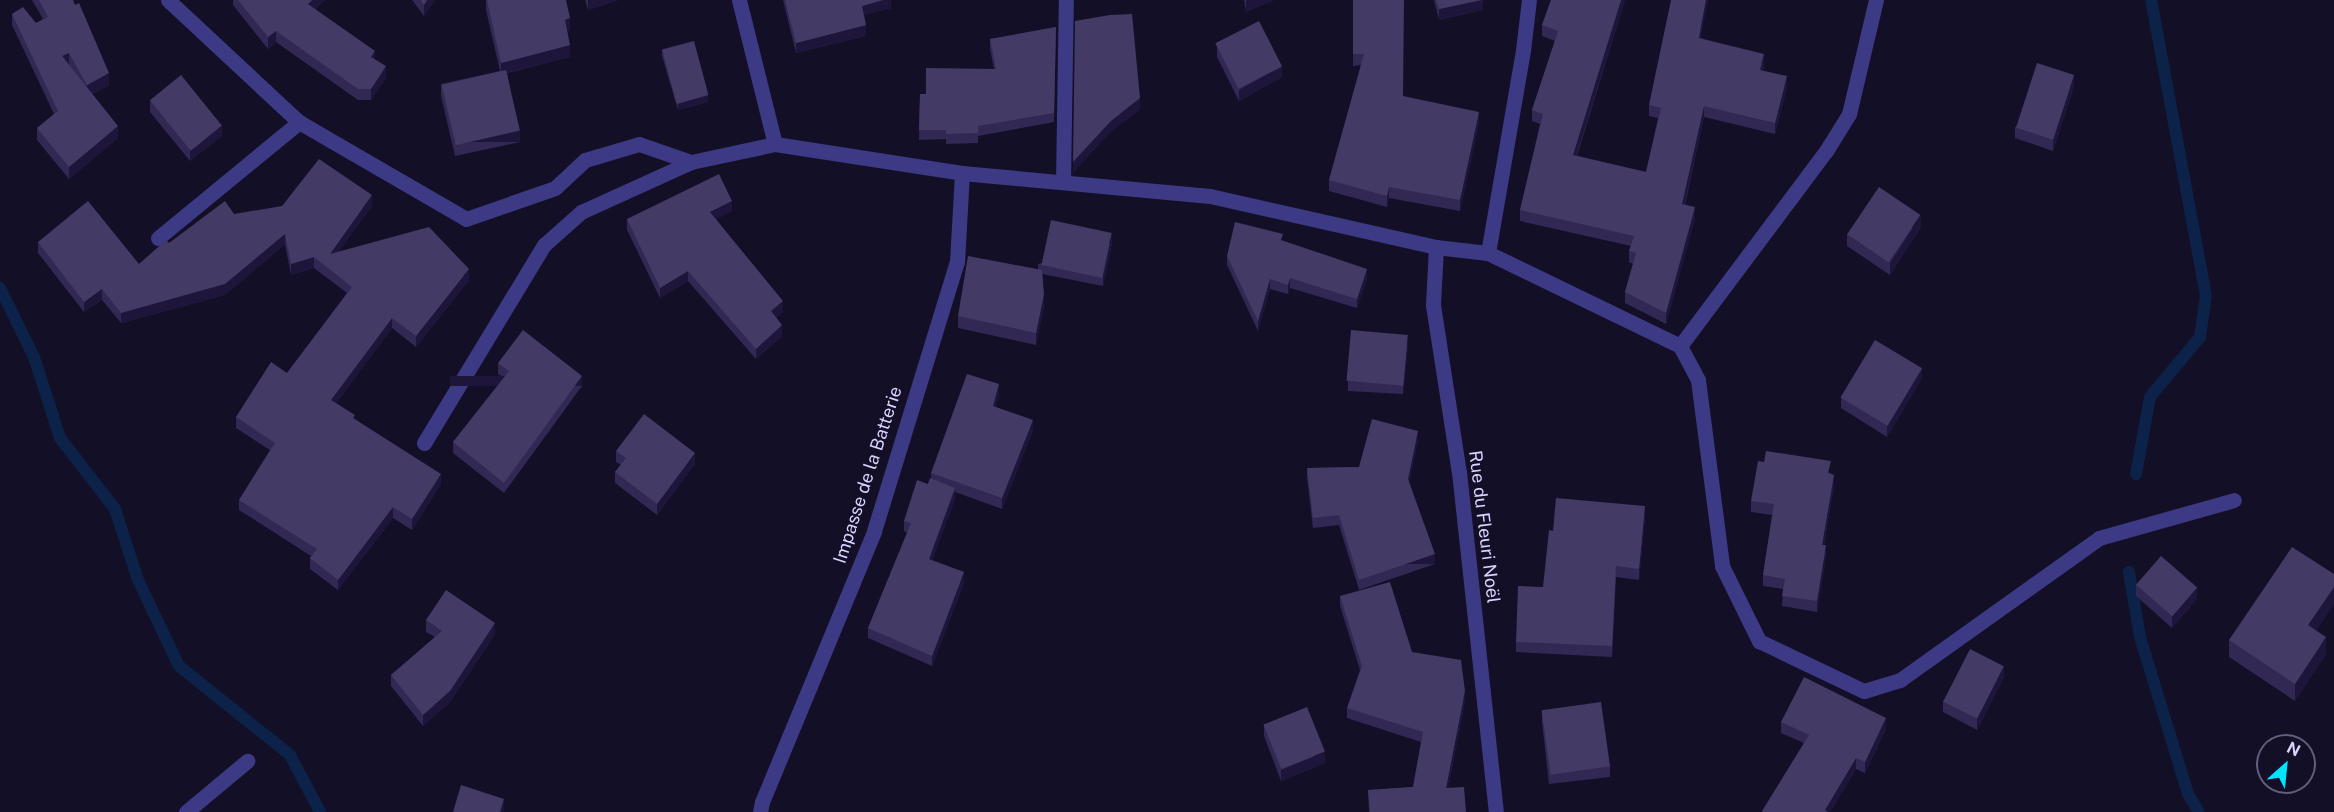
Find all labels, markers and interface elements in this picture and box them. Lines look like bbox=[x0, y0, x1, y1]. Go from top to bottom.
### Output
street label: Impasse de la Batterie bbox=[829, 384, 907, 566]
street label: Rue du Fleuri Noël bbox=[1464, 449, 1504, 605]
north arrow bbox=[2256, 734, 2316, 794]
text: N bbox=[2284, 738, 2303, 761]

